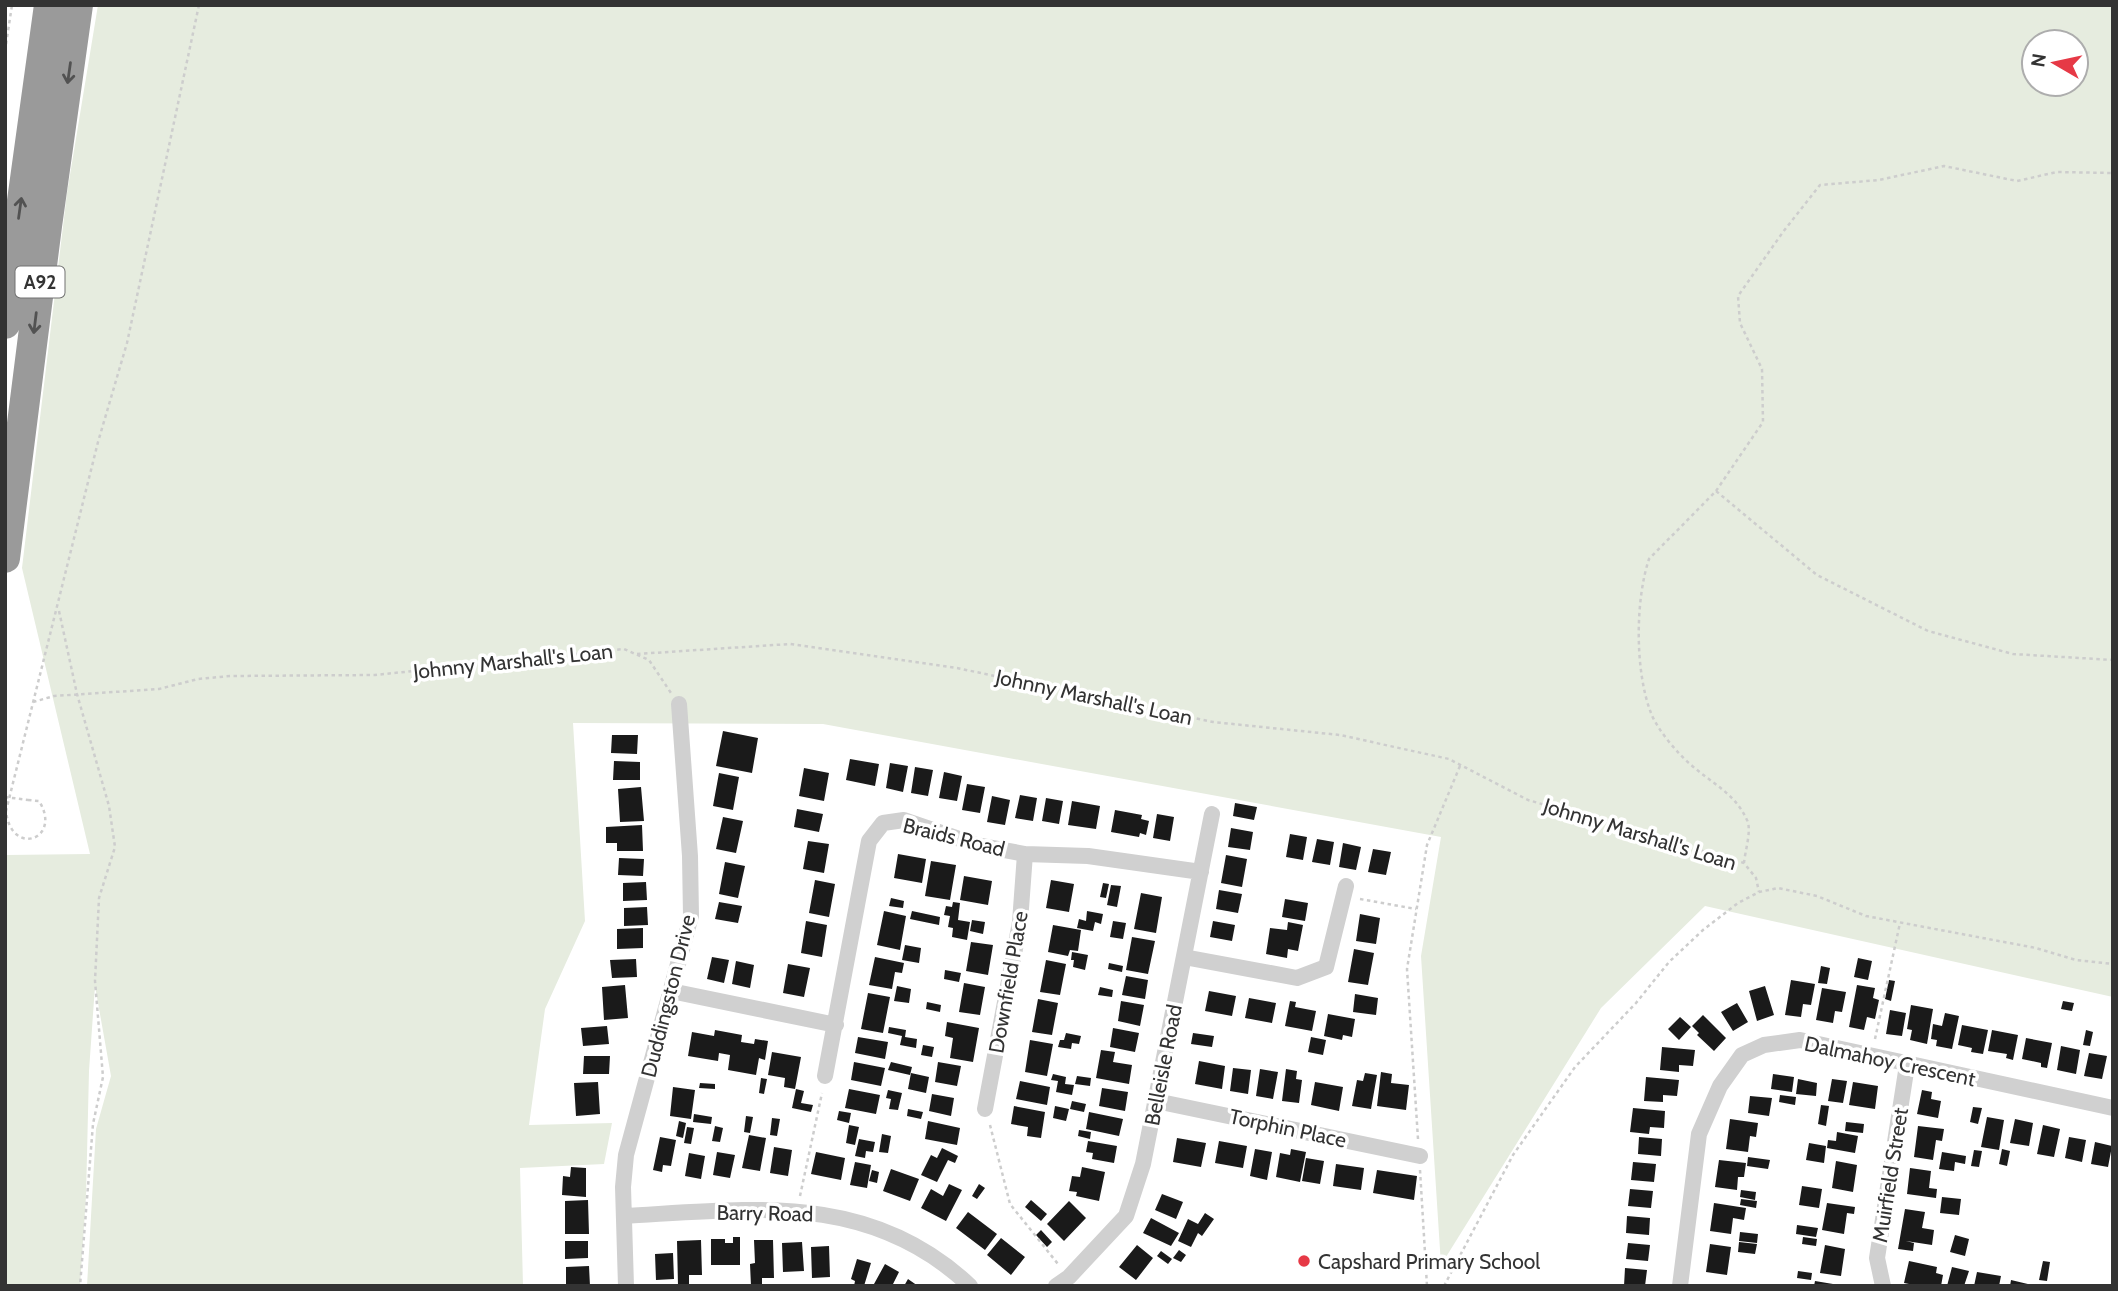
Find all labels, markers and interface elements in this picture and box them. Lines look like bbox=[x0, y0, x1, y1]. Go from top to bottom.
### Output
north arrow bbox=[2020, 28, 2090, 98]
text: N bbox=[2026, 52, 2051, 69]
one-way arrow bbox=[62, 61, 75, 84]
one-way arrow bbox=[14, 197, 27, 220]
road number: A92 bbox=[16, 266, 64, 298]
one-way arrow bbox=[28, 311, 41, 333]
street label: Johnny Marshall's Loan bbox=[411, 638, 614, 684]
street label: Johnny Marshall's Loan bbox=[992, 664, 1195, 730]
street label: Johnny Marshall's Loan bbox=[1540, 792, 1740, 875]
street label: Braids Road bbox=[900, 812, 1008, 862]
street label: Downfield Place bbox=[983, 909, 1033, 1055]
street label: Duddingston Drive bbox=[636, 912, 700, 1080]
street label: Belleisle Road bbox=[1139, 1002, 1187, 1128]
street label: Dalmahoy Crescent bbox=[1802, 1031, 1978, 1091]
street label: Torphin Place bbox=[1227, 1103, 1349, 1153]
street label: Muirfield Street bbox=[1867, 1106, 1913, 1244]
street label: Barry Road bbox=[716, 1200, 814, 1226]
place label: Capshard Primary School bbox=[1318, 1249, 1540, 1274]
marker: Capshard Primary School bbox=[1296, 1253, 1312, 1269]

